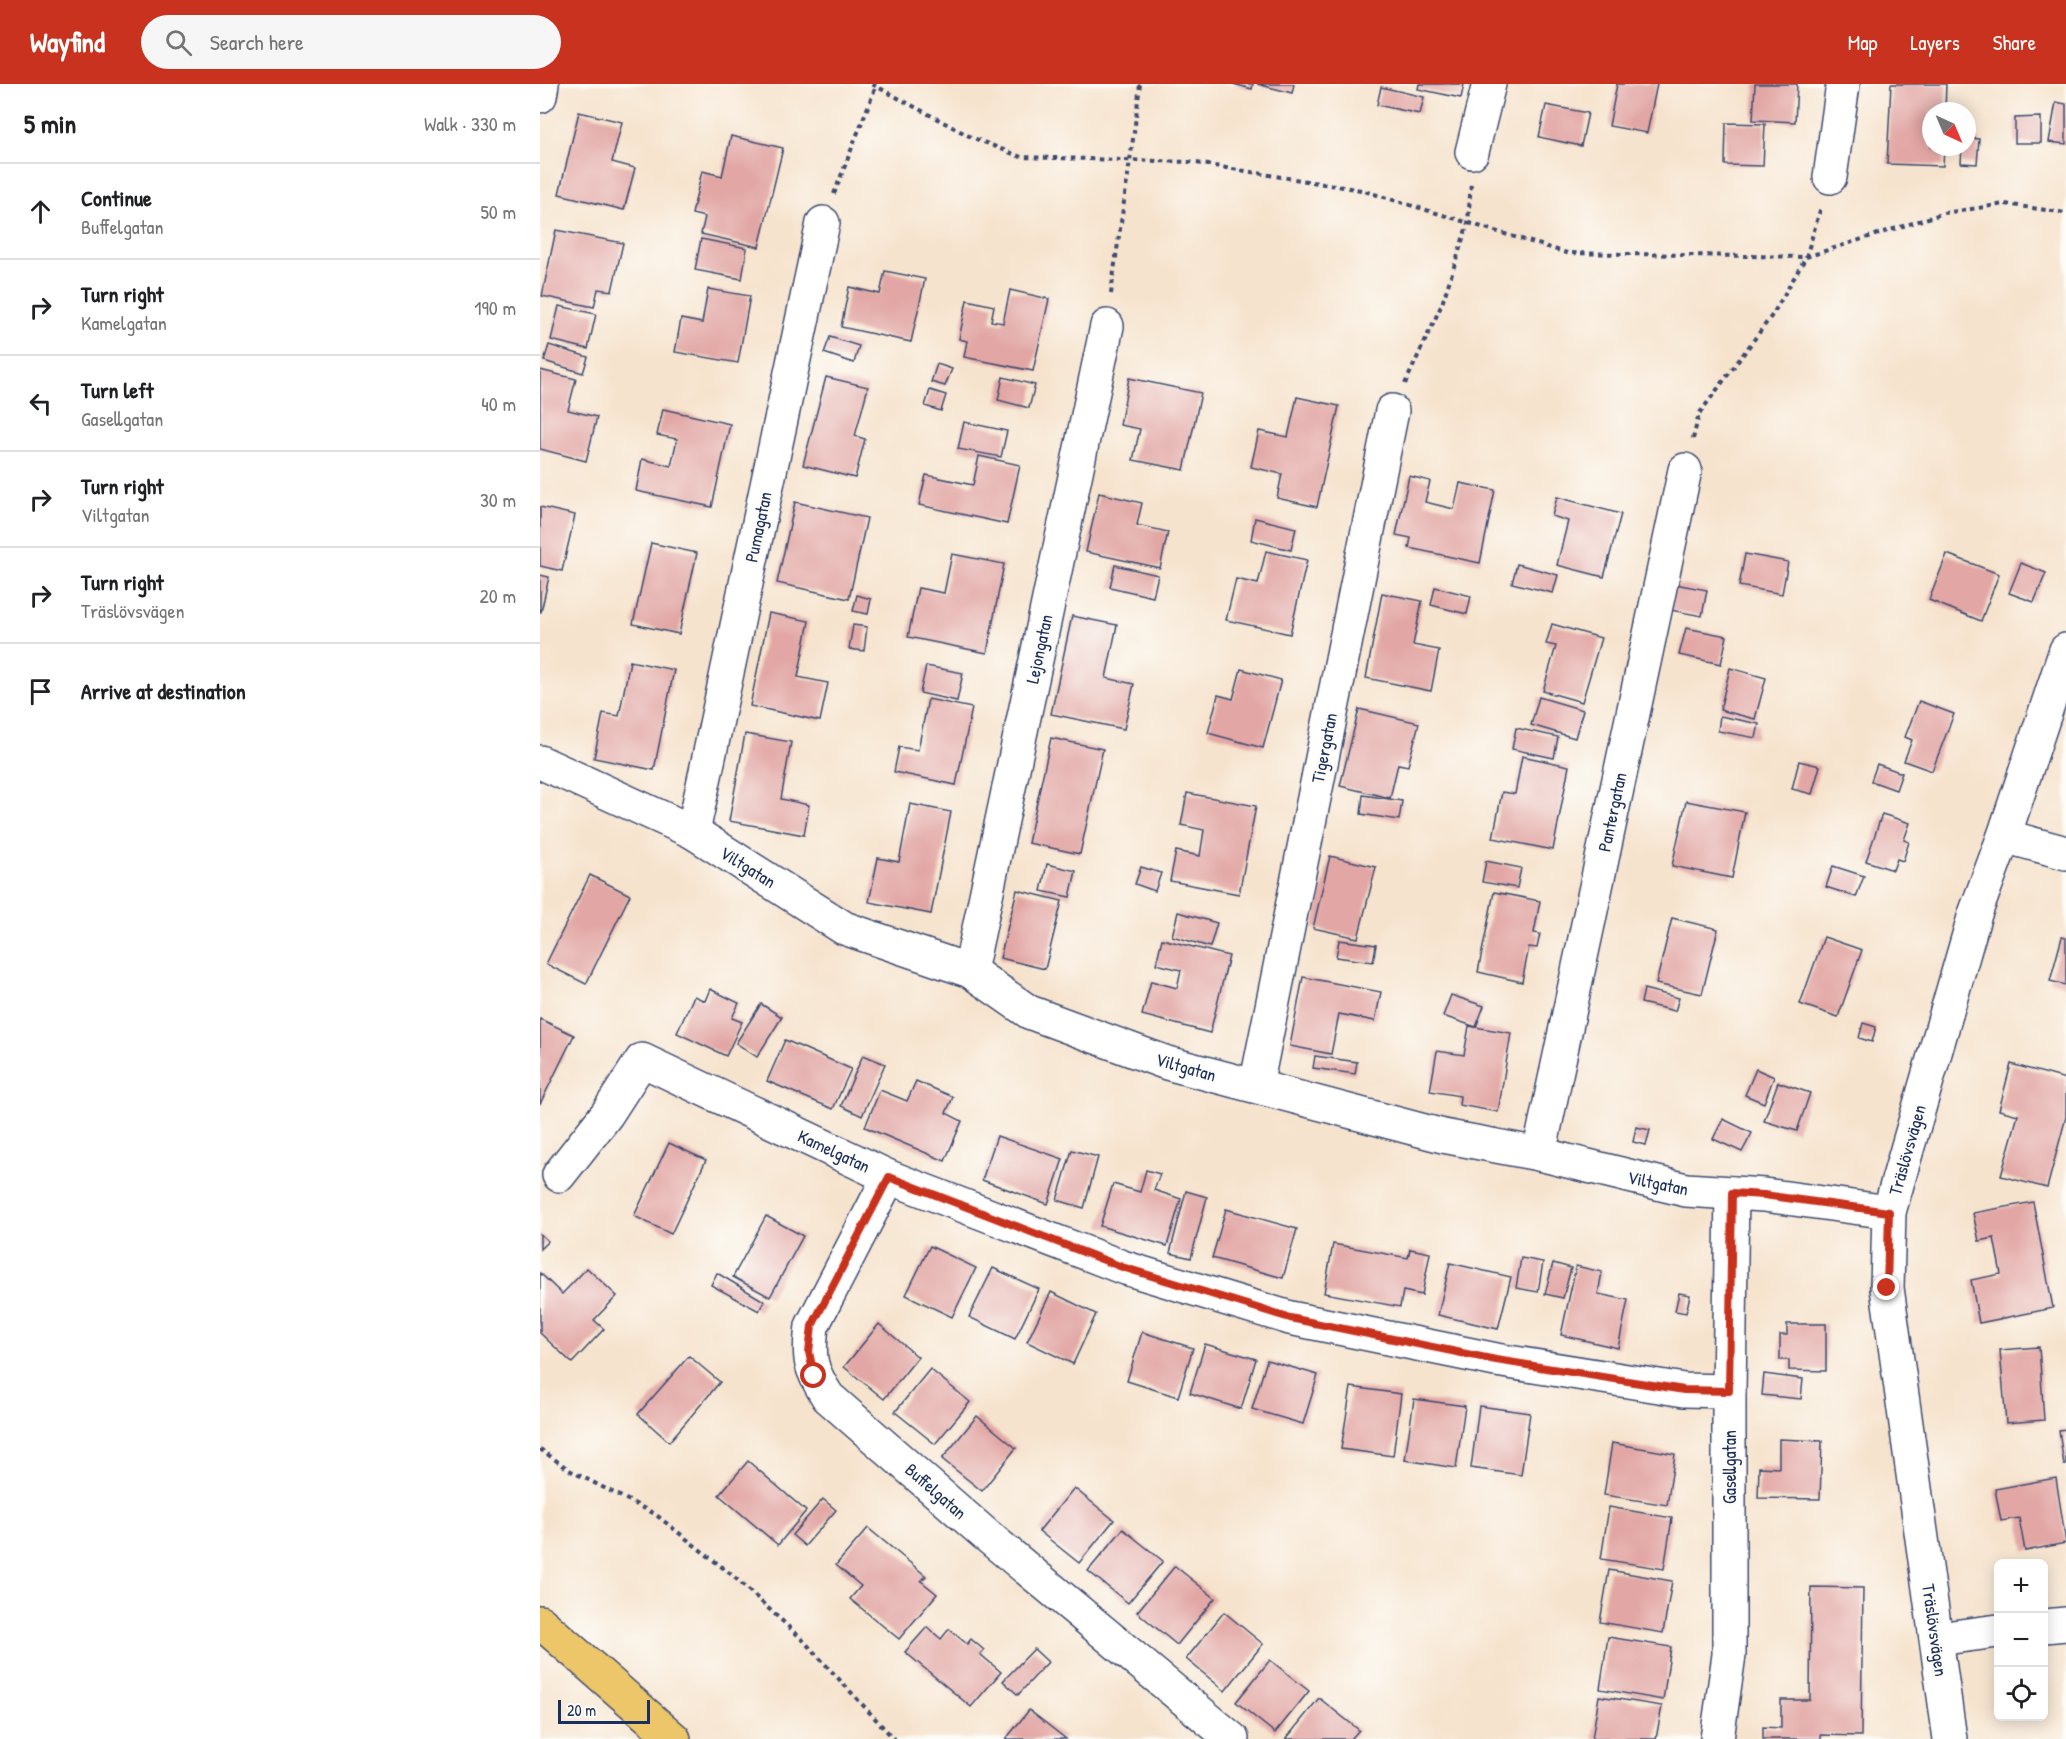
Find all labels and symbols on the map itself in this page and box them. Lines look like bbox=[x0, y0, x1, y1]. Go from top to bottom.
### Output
north arrow bbox=[1922, 102, 1976, 156]
street label: Pumagatan bbox=[738, 489, 778, 565]
street label: Lejongatan bbox=[1020, 612, 1058, 686]
street label: Tigergatan bbox=[1305, 711, 1343, 785]
street label: Pantergatan bbox=[1591, 770, 1633, 854]
street label: Viltgatan bbox=[715, 840, 781, 894]
street label: Viltgatan bbox=[1153, 1046, 1219, 1088]
street label: Träslövsvägen bbox=[1882, 1102, 1932, 1198]
street label: Kamelgatan bbox=[794, 1123, 874, 1179]
street label: Viltgatan bbox=[1625, 1164, 1691, 1202]
route end bbox=[1873, 1274, 1899, 1300]
route start bbox=[800, 1362, 826, 1388]
street label: Gasellgatan bbox=[1717, 1430, 1742, 1504]
street label: Buffelgatan bbox=[900, 1457, 972, 1525]
street label: Träslövsvägen bbox=[1916, 1582, 1954, 1678]
scale bar bbox=[558, 1697, 650, 1724]

